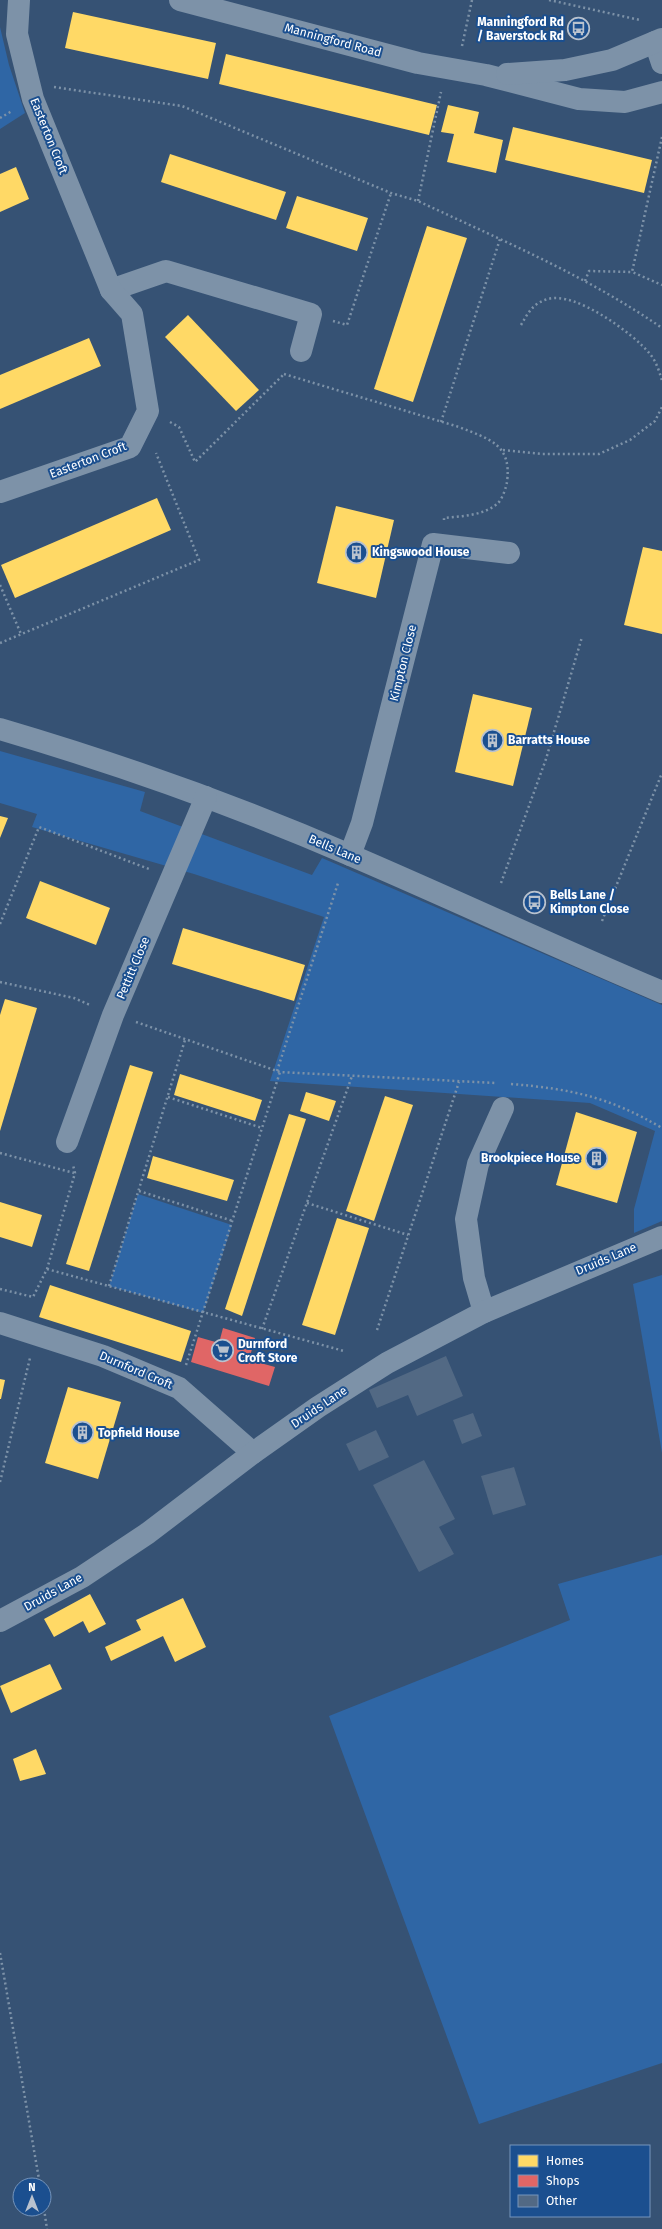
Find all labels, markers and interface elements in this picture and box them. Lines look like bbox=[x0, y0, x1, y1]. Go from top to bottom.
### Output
place label: Manningford Rd / Baverstock Rd bbox=[477, 15, 564, 43]
bus stop icon: Manningford Rd / Baverstock Rd bbox=[566, 16, 592, 42]
street label: Manningford Road bbox=[283, 20, 383, 60]
street label: Easterton Croft bbox=[27, 96, 71, 177]
street label: Easterton Croft bbox=[48, 439, 129, 481]
building icon: Kingswood House bbox=[343, 539, 369, 565]
place label: Kingswood House bbox=[372, 545, 470, 559]
street label: Kimpton Close bbox=[387, 623, 419, 703]
building icon: Barratts House bbox=[480, 727, 506, 753]
place label: Barratts House bbox=[508, 733, 590, 747]
street label: Bells Lane bbox=[307, 832, 363, 866]
place label: Bells Lane / Kimpton Close bbox=[550, 888, 630, 916]
bus stop icon: Bells Lane / Kimpton Close bbox=[521, 889, 547, 915]
street label: Pettitt Close bbox=[114, 935, 152, 1001]
building icon: Brookpiece House bbox=[583, 1145, 609, 1171]
place label: Brookpiece House bbox=[481, 1151, 580, 1165]
street label: Druids Lane bbox=[574, 1240, 638, 1278]
place label: Durnford Croft Store bbox=[238, 1337, 298, 1365]
supermarket icon: Durnford Croft Store bbox=[210, 1338, 236, 1364]
street label: Durnford Croft bbox=[97, 1348, 175, 1392]
street label: Druids Lane bbox=[288, 1383, 350, 1431]
building icon: Topfield House bbox=[70, 1420, 96, 1446]
place label: Topfield House bbox=[98, 1426, 180, 1440]
street label: Druids Lane bbox=[21, 1570, 85, 1614]
legend bbox=[510, 2145, 650, 2217]
text: Homes bbox=[546, 2154, 584, 2168]
text: Shops bbox=[546, 2174, 580, 2188]
north arrow bbox=[12, 2177, 52, 2217]
text: N bbox=[28, 2181, 36, 2194]
text: Other bbox=[546, 2194, 577, 2208]

